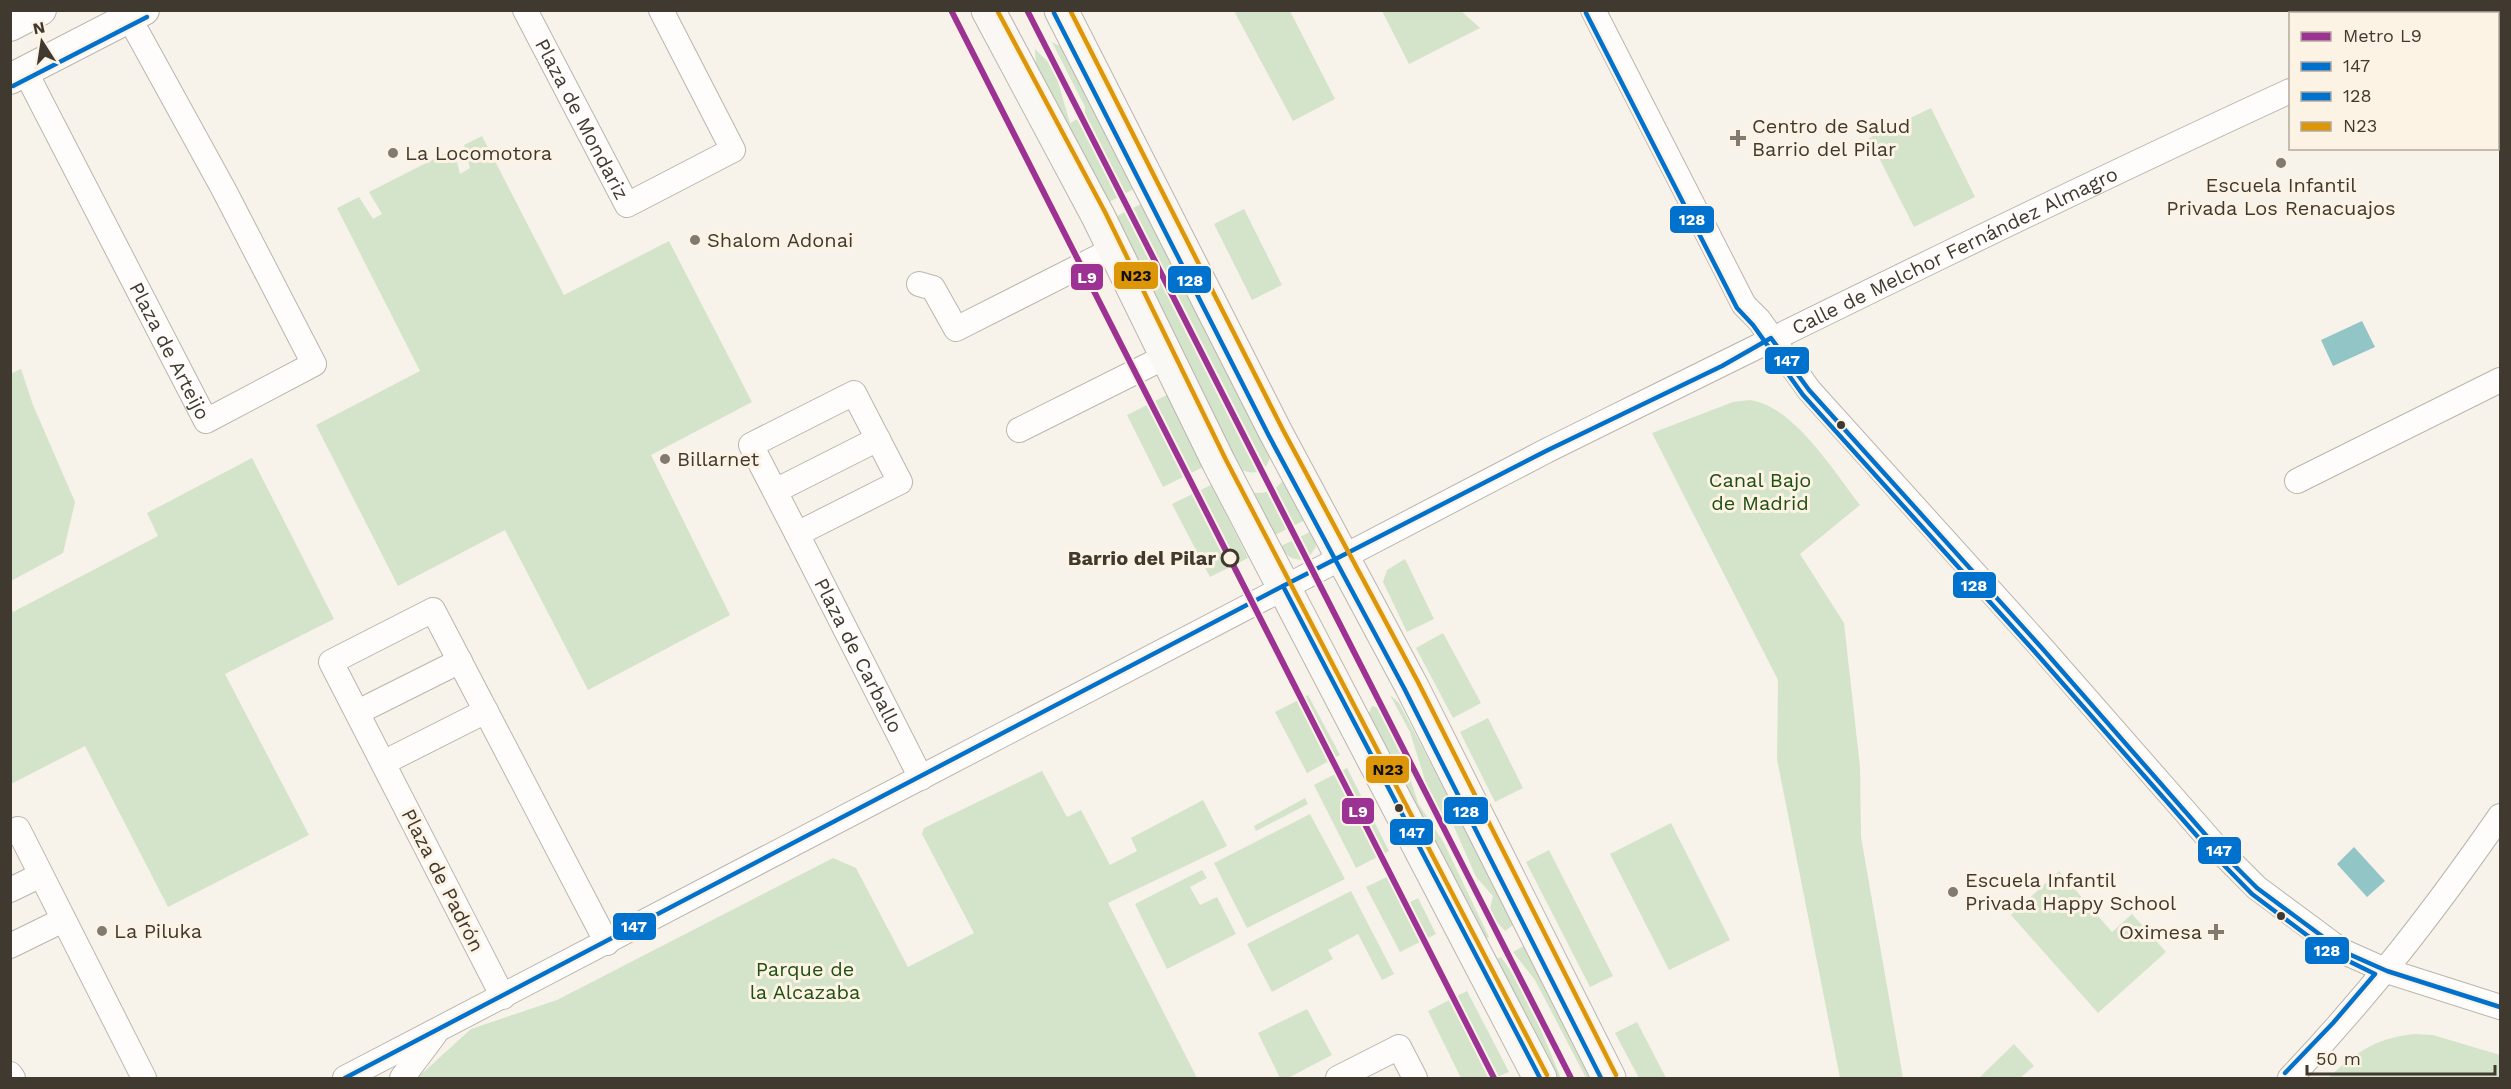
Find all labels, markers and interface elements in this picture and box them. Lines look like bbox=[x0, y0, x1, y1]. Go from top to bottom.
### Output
north arrow bbox=[12, 12, 72, 72]
legend bbox=[2289, 12, 2499, 150]
text: N bbox=[31, 17, 47, 38]
text: Metro L9 bbox=[2343, 25, 2422, 46]
street label: Plaza de Mondariz bbox=[530, 34, 634, 204]
text: 147 bbox=[2343, 55, 2370, 76]
text: 128 bbox=[2343, 85, 2372, 106]
place label: Centro de Salud Barrio del Pilar bbox=[1752, 114, 1910, 161]
text: N23 bbox=[2343, 115, 2377, 136]
marker: Centro de Salud Barrio del Pilar bbox=[1729, 129, 1747, 147]
place label: La Locomotora bbox=[405, 141, 552, 165]
marker: La Locomotora bbox=[386, 146, 400, 160]
marker: Escuela Infantil Privada Los Renacuajos bbox=[2274, 156, 2288, 170]
street label: Calle de Melchor Fernández Almagro bbox=[1788, 161, 2122, 340]
place label: Escuela Infantil Privada Los Renacuajos bbox=[2166, 173, 2396, 220]
line badge: 128 bbox=[1669, 205, 1715, 234]
text: 128 bbox=[1679, 210, 1705, 229]
place label: Shalom Adonai bbox=[707, 228, 853, 252]
marker: Shalom Adonai bbox=[688, 233, 702, 247]
line badge: N23 bbox=[1113, 261, 1159, 290]
line badge: L9 bbox=[1070, 263, 1104, 291]
line badge: 128 bbox=[1167, 265, 1212, 294]
text: N23 bbox=[1121, 266, 1151, 285]
text: L9 bbox=[1077, 268, 1097, 287]
text: 128 bbox=[1177, 271, 1203, 290]
street label: Plaza de Arteijo bbox=[124, 278, 215, 424]
line badge: 147 bbox=[1764, 346, 1810, 375]
text: 147 bbox=[1774, 351, 1800, 370]
unlabelled marker bbox=[1835, 419, 1847, 431]
place label: Billarnet bbox=[677, 447, 760, 471]
marker: Billarnet bbox=[658, 452, 672, 466]
park label: Canal Bajo de Madrid bbox=[1709, 468, 1811, 515]
place label: Barrio del Pilar bbox=[1068, 546, 1216, 570]
marker: Barrio del Pilar bbox=[1221, 549, 1239, 567]
line badge: 128 bbox=[1952, 571, 1997, 599]
street label: Plaza de Carballo bbox=[809, 574, 908, 737]
text: 128 bbox=[1961, 576, 1987, 595]
line badge: N23 bbox=[1365, 755, 1410, 784]
text: N23 bbox=[1373, 760, 1403, 779]
line badge: 128 bbox=[1443, 796, 1489, 825]
line badge: L9 bbox=[1341, 797, 1375, 825]
text: L9 bbox=[1348, 802, 1368, 821]
unlabelled marker bbox=[1393, 802, 1405, 814]
text: 128 bbox=[1453, 802, 1479, 821]
street label: Plaza de Padrón bbox=[397, 805, 489, 955]
line badge: 147 bbox=[1389, 818, 1434, 846]
text: 147 bbox=[1399, 823, 1425, 842]
line badge: 147 bbox=[2197, 836, 2242, 865]
text: 147 bbox=[2206, 841, 2232, 860]
place label: Escuela Infantil Privada Happy School bbox=[1965, 868, 2176, 915]
marker: Escuela Infantil Privada Happy School bbox=[1946, 885, 1960, 899]
unlabelled marker bbox=[2275, 910, 2287, 922]
line badge: 147 bbox=[612, 912, 657, 941]
text: 147 bbox=[621, 917, 647, 936]
place label: La Piluka bbox=[114, 919, 202, 943]
place label: Oximesa bbox=[2119, 920, 2202, 944]
marker: Oximesa bbox=[2207, 923, 2225, 941]
marker: La Piluka bbox=[95, 924, 109, 938]
line badge: 128 bbox=[2304, 936, 2350, 965]
text: 128 bbox=[2314, 941, 2340, 960]
park label: Parque de la Alcazaba bbox=[750, 957, 860, 1004]
scale bar bbox=[2307, 1038, 2494, 1076]
text: 50 m bbox=[2316, 1048, 2361, 1069]

